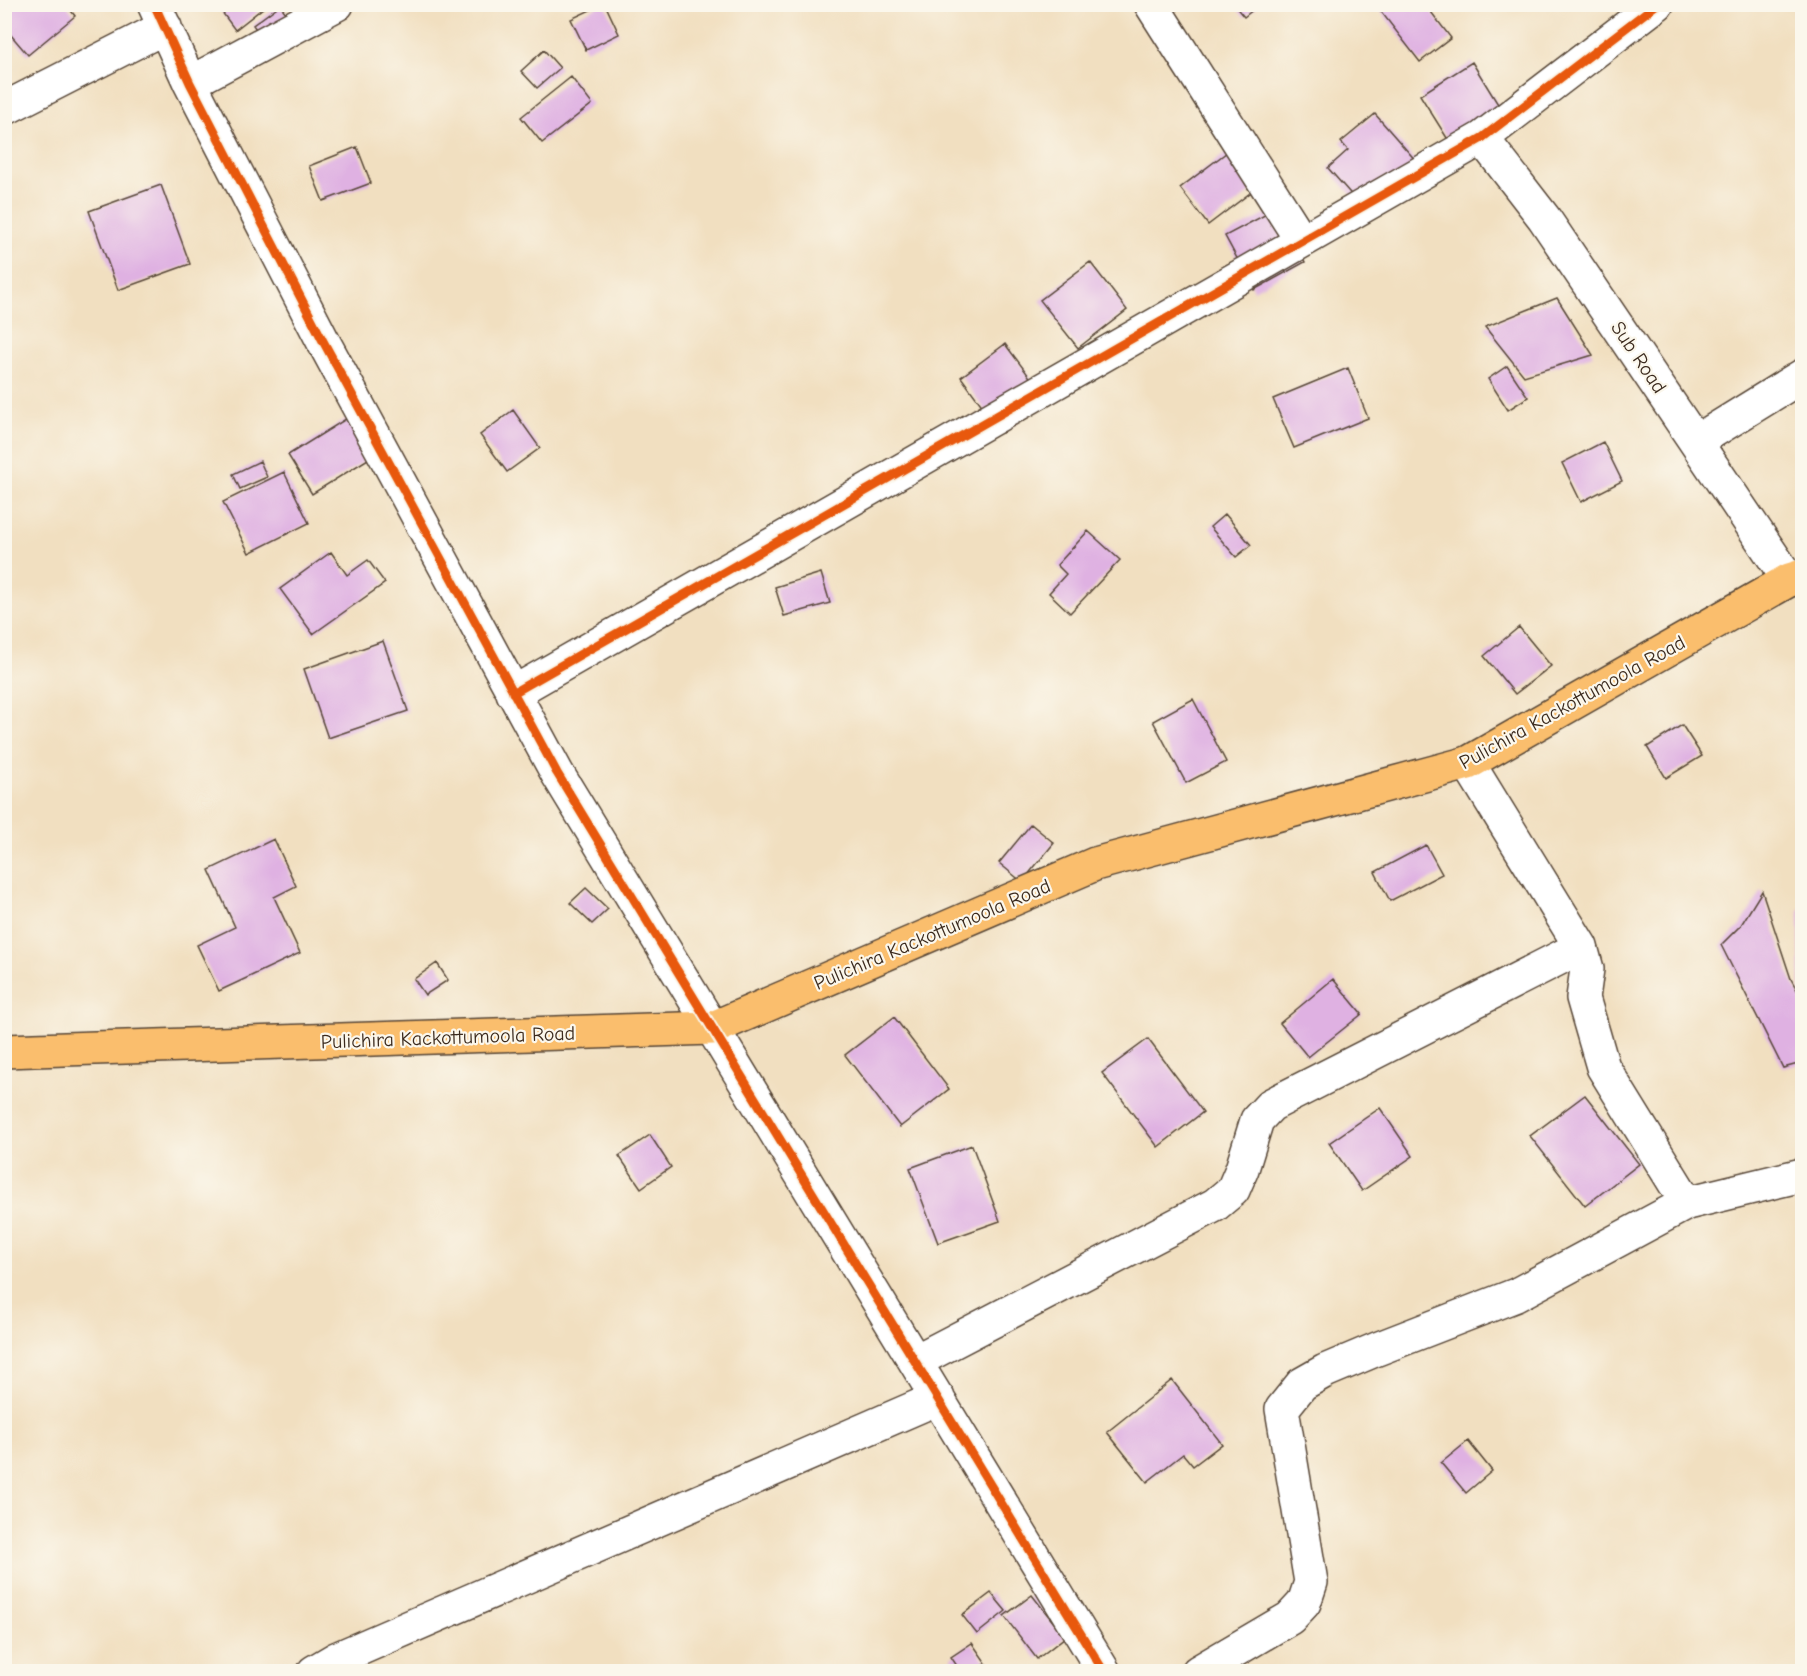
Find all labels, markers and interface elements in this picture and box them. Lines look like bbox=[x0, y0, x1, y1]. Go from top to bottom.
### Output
street label: Sub Road bbox=[1606, 317, 1671, 398]
street label: Pulichira Kackottumoola Road bbox=[1455, 631, 1689, 774]
street label: Pulichira Kackottumoola Road bbox=[811, 874, 1054, 995]
street label: Pulichira Kackottumoola Road bbox=[320, 1022, 576, 1053]

